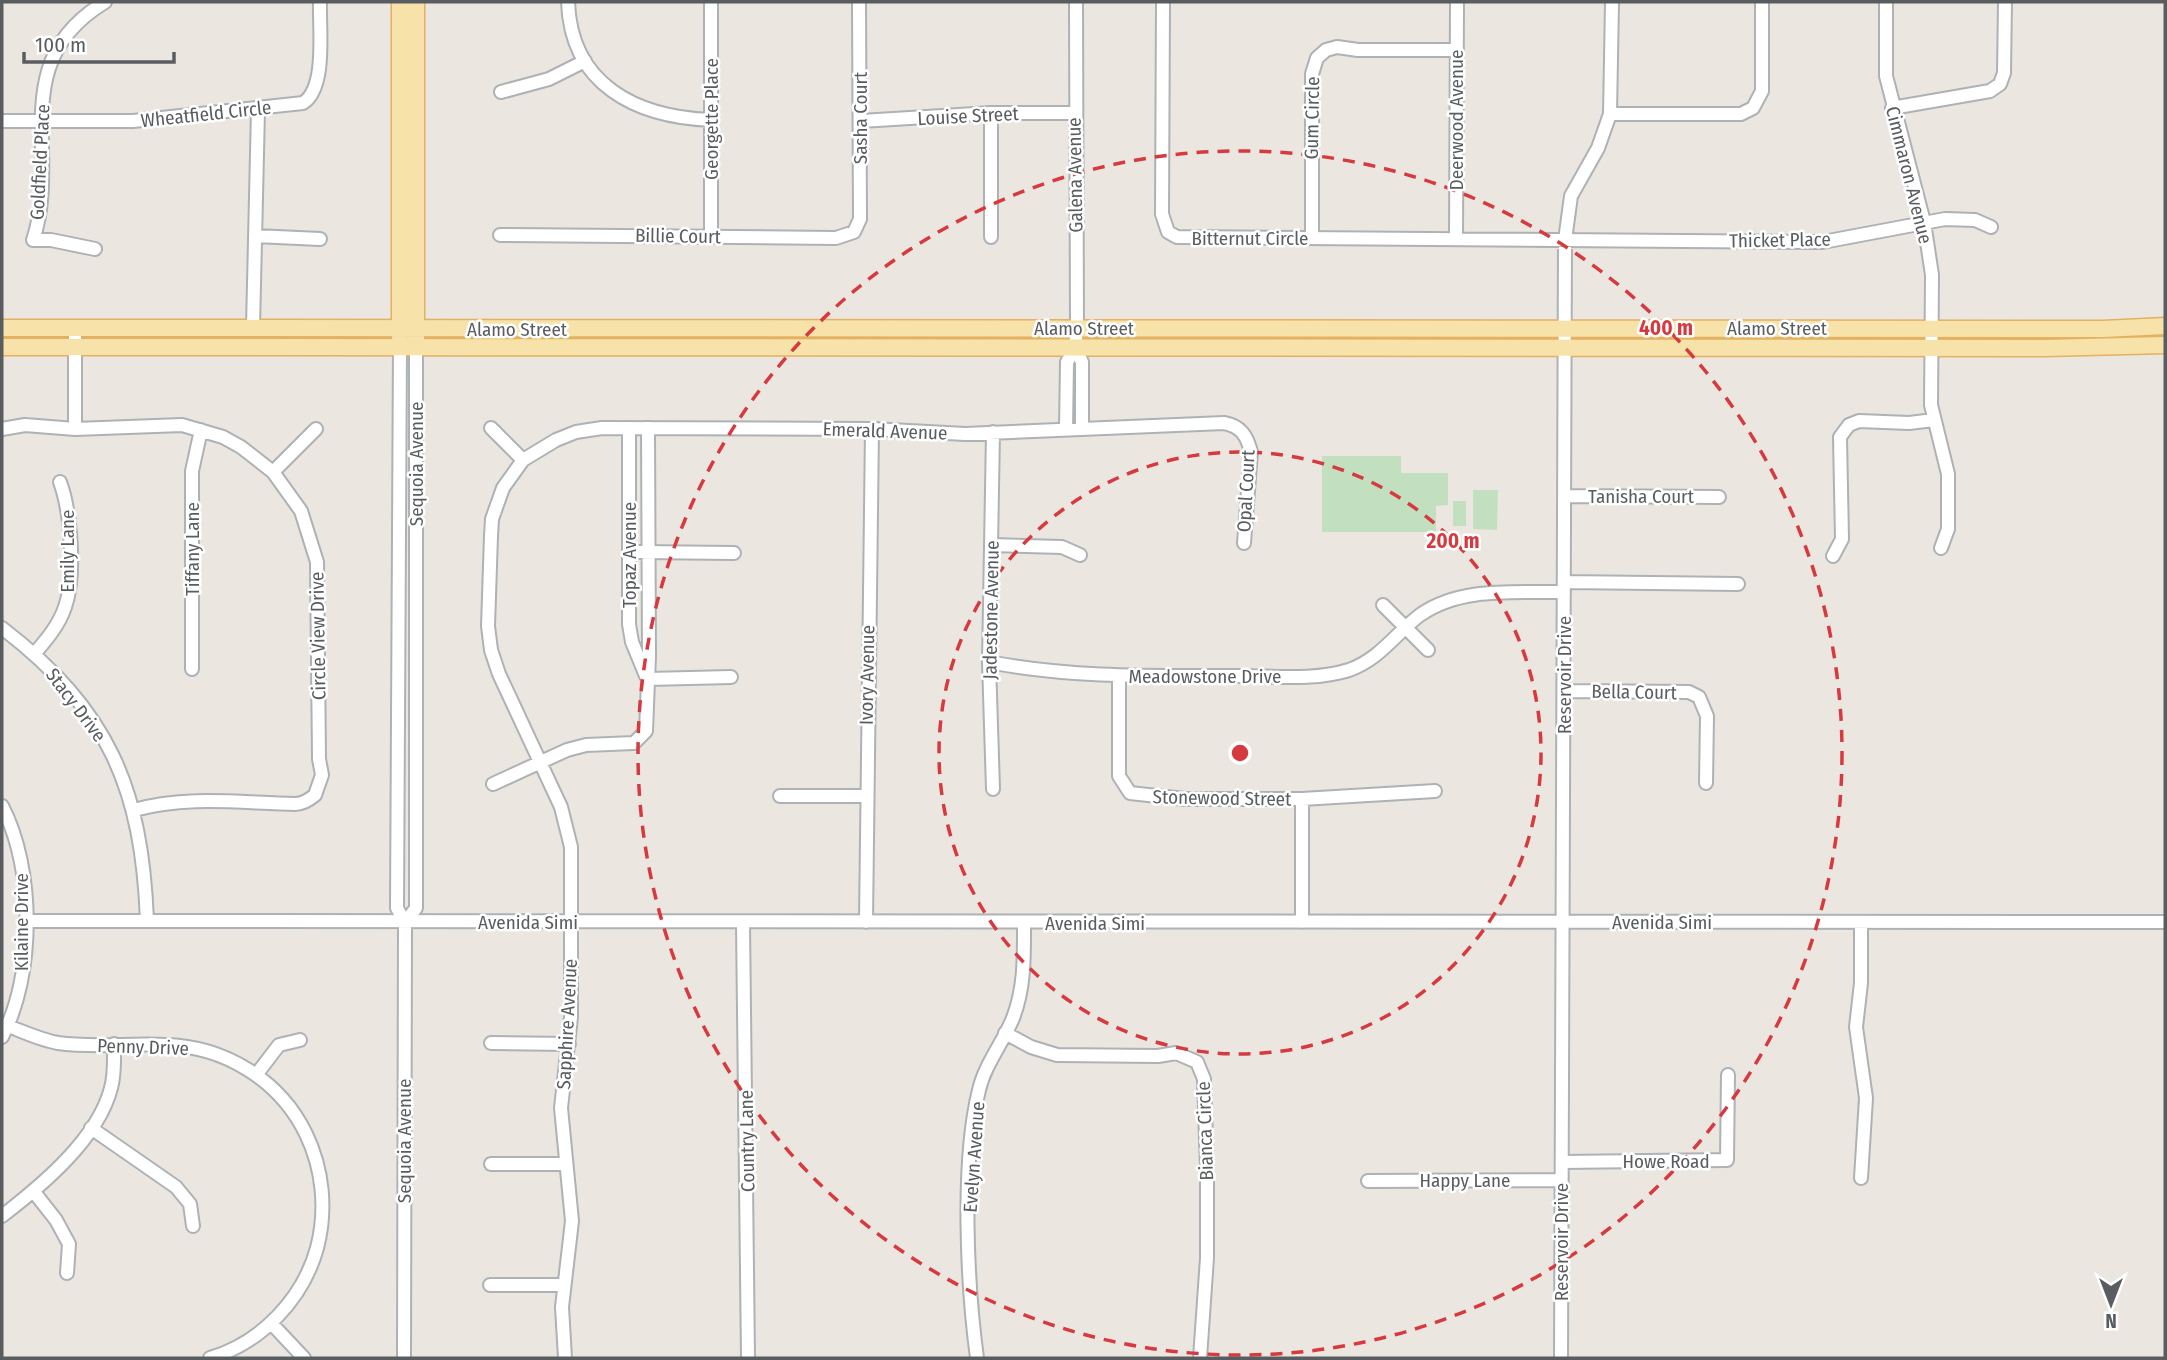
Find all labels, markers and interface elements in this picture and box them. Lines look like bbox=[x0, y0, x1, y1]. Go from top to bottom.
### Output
scale bar bbox=[24, 21, 175, 65]
text: 100 m bbox=[35, 32, 86, 58]
street label: Deerwood Avenue bbox=[1445, 50, 1468, 190]
street label: Georgette Place bbox=[700, 58, 723, 180]
street label: Sasha Court bbox=[849, 71, 872, 164]
street label: Gum Circle bbox=[1300, 76, 1324, 160]
street label: Wheatfield Circle bbox=[140, 96, 272, 132]
street label: Louise Street bbox=[917, 102, 1020, 130]
street label: Goldfield Place bbox=[25, 103, 55, 221]
street label: Cimmaron Avenue bbox=[1881, 104, 1937, 246]
street label: Galena Avenue bbox=[1062, 117, 1088, 233]
street label: Billie Court bbox=[635, 224, 722, 248]
street label: Bitternut Circle bbox=[1192, 227, 1308, 250]
street label: Thicket Place bbox=[1729, 228, 1831, 252]
text: 400 m bbox=[1639, 315, 1693, 341]
street label: Alamo Street bbox=[1034, 317, 1135, 340]
street label: Alamo Street bbox=[1727, 317, 1828, 340]
street label: Alamo Street bbox=[467, 318, 568, 341]
street label: Sequoia Avenue bbox=[405, 402, 428, 526]
street label: Emerald Avenue bbox=[822, 417, 948, 445]
street label: Opal Court bbox=[1232, 448, 1260, 533]
street label: Tanisha Court bbox=[1588, 485, 1695, 508]
street label: Tiffany Lane bbox=[181, 502, 204, 596]
street label: Topaz Avenue bbox=[618, 502, 641, 608]
street label: Emily Lane bbox=[56, 510, 79, 592]
text: 200 m bbox=[1425, 528, 1480, 554]
street label: Jadestone Avenue bbox=[978, 540, 1004, 680]
street label: Circle View Drive bbox=[305, 572, 331, 700]
street label: Reservoir Drive bbox=[1553, 616, 1576, 734]
street label: Ivory Avenue bbox=[855, 625, 879, 725]
street label: Stacy Drive bbox=[41, 664, 111, 746]
street label: Meadowstone Drive bbox=[1129, 665, 1281, 688]
street label: Bella Court bbox=[1591, 680, 1678, 704]
centre of rings bbox=[1228, 741, 1252, 765]
street label: Stonewood Street bbox=[1153, 785, 1292, 811]
street label: Kilaine Drive bbox=[10, 873, 33, 971]
street label: Avenida Simi bbox=[478, 911, 578, 934]
street label: Avenida Simi bbox=[1612, 911, 1712, 934]
street label: Avenida Simi bbox=[1045, 912, 1145, 935]
street label: Sapphire Avenue bbox=[552, 958, 582, 1090]
street label: Penny Drive bbox=[97, 1034, 189, 1060]
street label: Sequoia Avenue bbox=[393, 1079, 416, 1203]
street label: Bianca Circle bbox=[1192, 1081, 1218, 1181]
street label: Country Lane bbox=[735, 1090, 759, 1192]
street label: Evelyn Avenue bbox=[959, 1101, 989, 1213]
street label: Howe Road bbox=[1622, 1150, 1710, 1173]
street label: Happy Lane bbox=[1420, 1169, 1510, 1192]
street label: Reservoir Drive bbox=[1550, 1183, 1573, 1301]
north arrow bbox=[2076, 1269, 2146, 1339]
text: N bbox=[2105, 1309, 2117, 1332]

